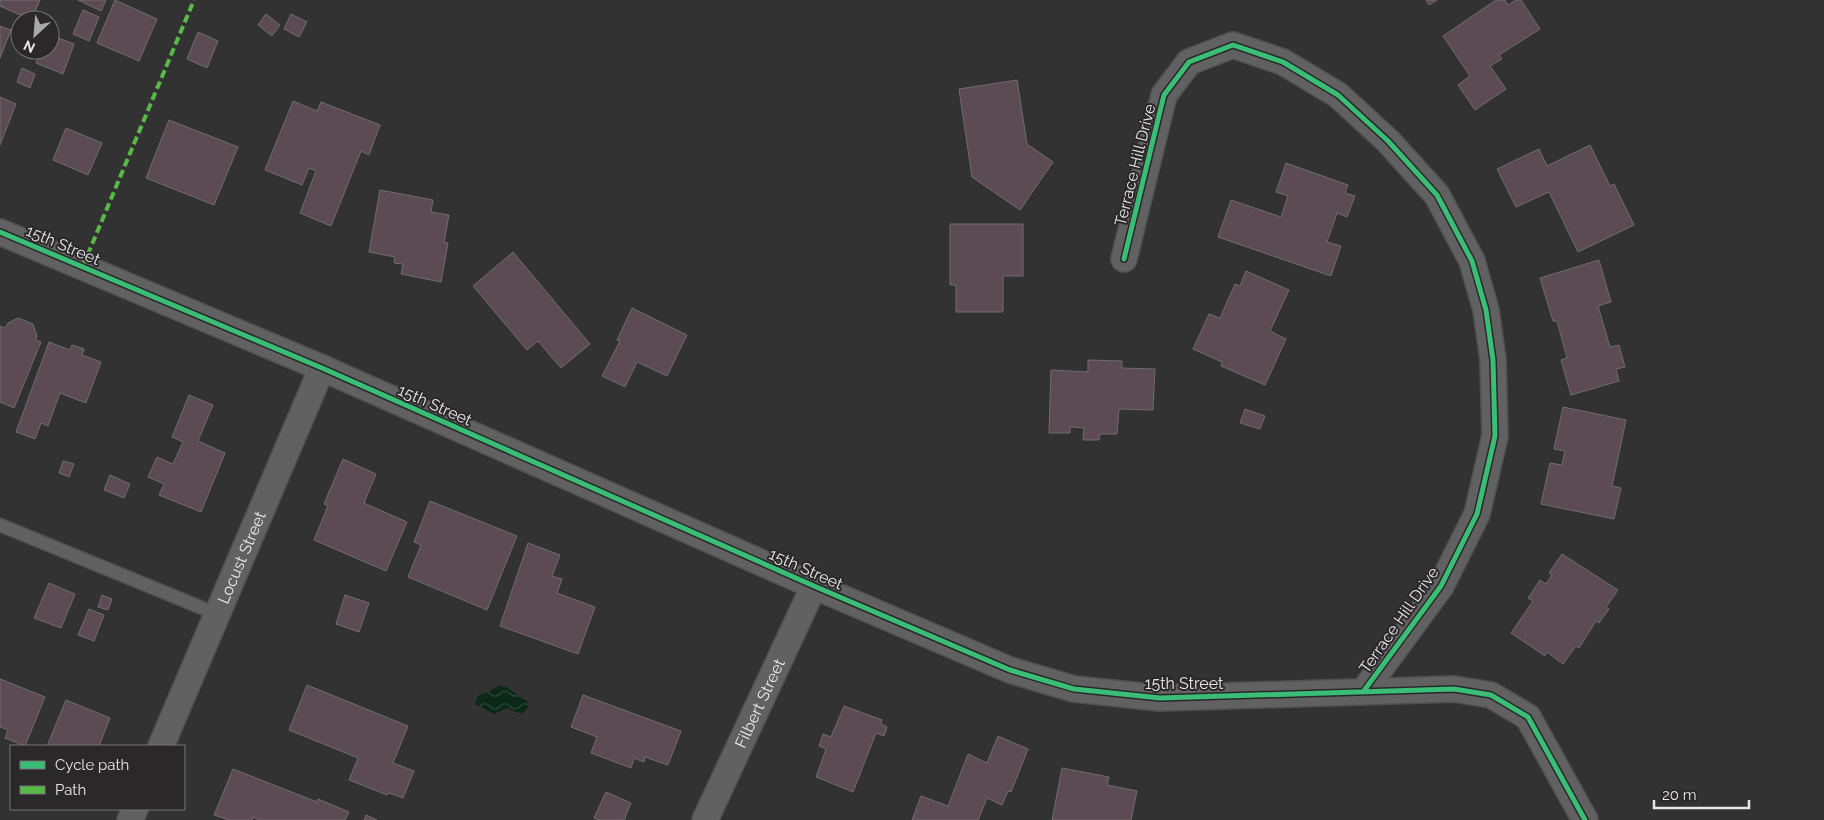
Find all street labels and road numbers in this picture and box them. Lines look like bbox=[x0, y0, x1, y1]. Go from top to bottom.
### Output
street label: Terrace Hill Drive bbox=[1111, 102, 1159, 228]
street label: 15th Street bbox=[23, 221, 104, 269]
street label: 15th Street bbox=[395, 380, 475, 430]
street label: Locust Street bbox=[213, 508, 270, 606]
street label: 15th Street bbox=[766, 544, 846, 594]
street label: Terrace Hill Drive bbox=[1355, 563, 1443, 677]
street label: Filbert Street bbox=[731, 655, 789, 751]
street label: 15th Street bbox=[1145, 674, 1224, 693]

